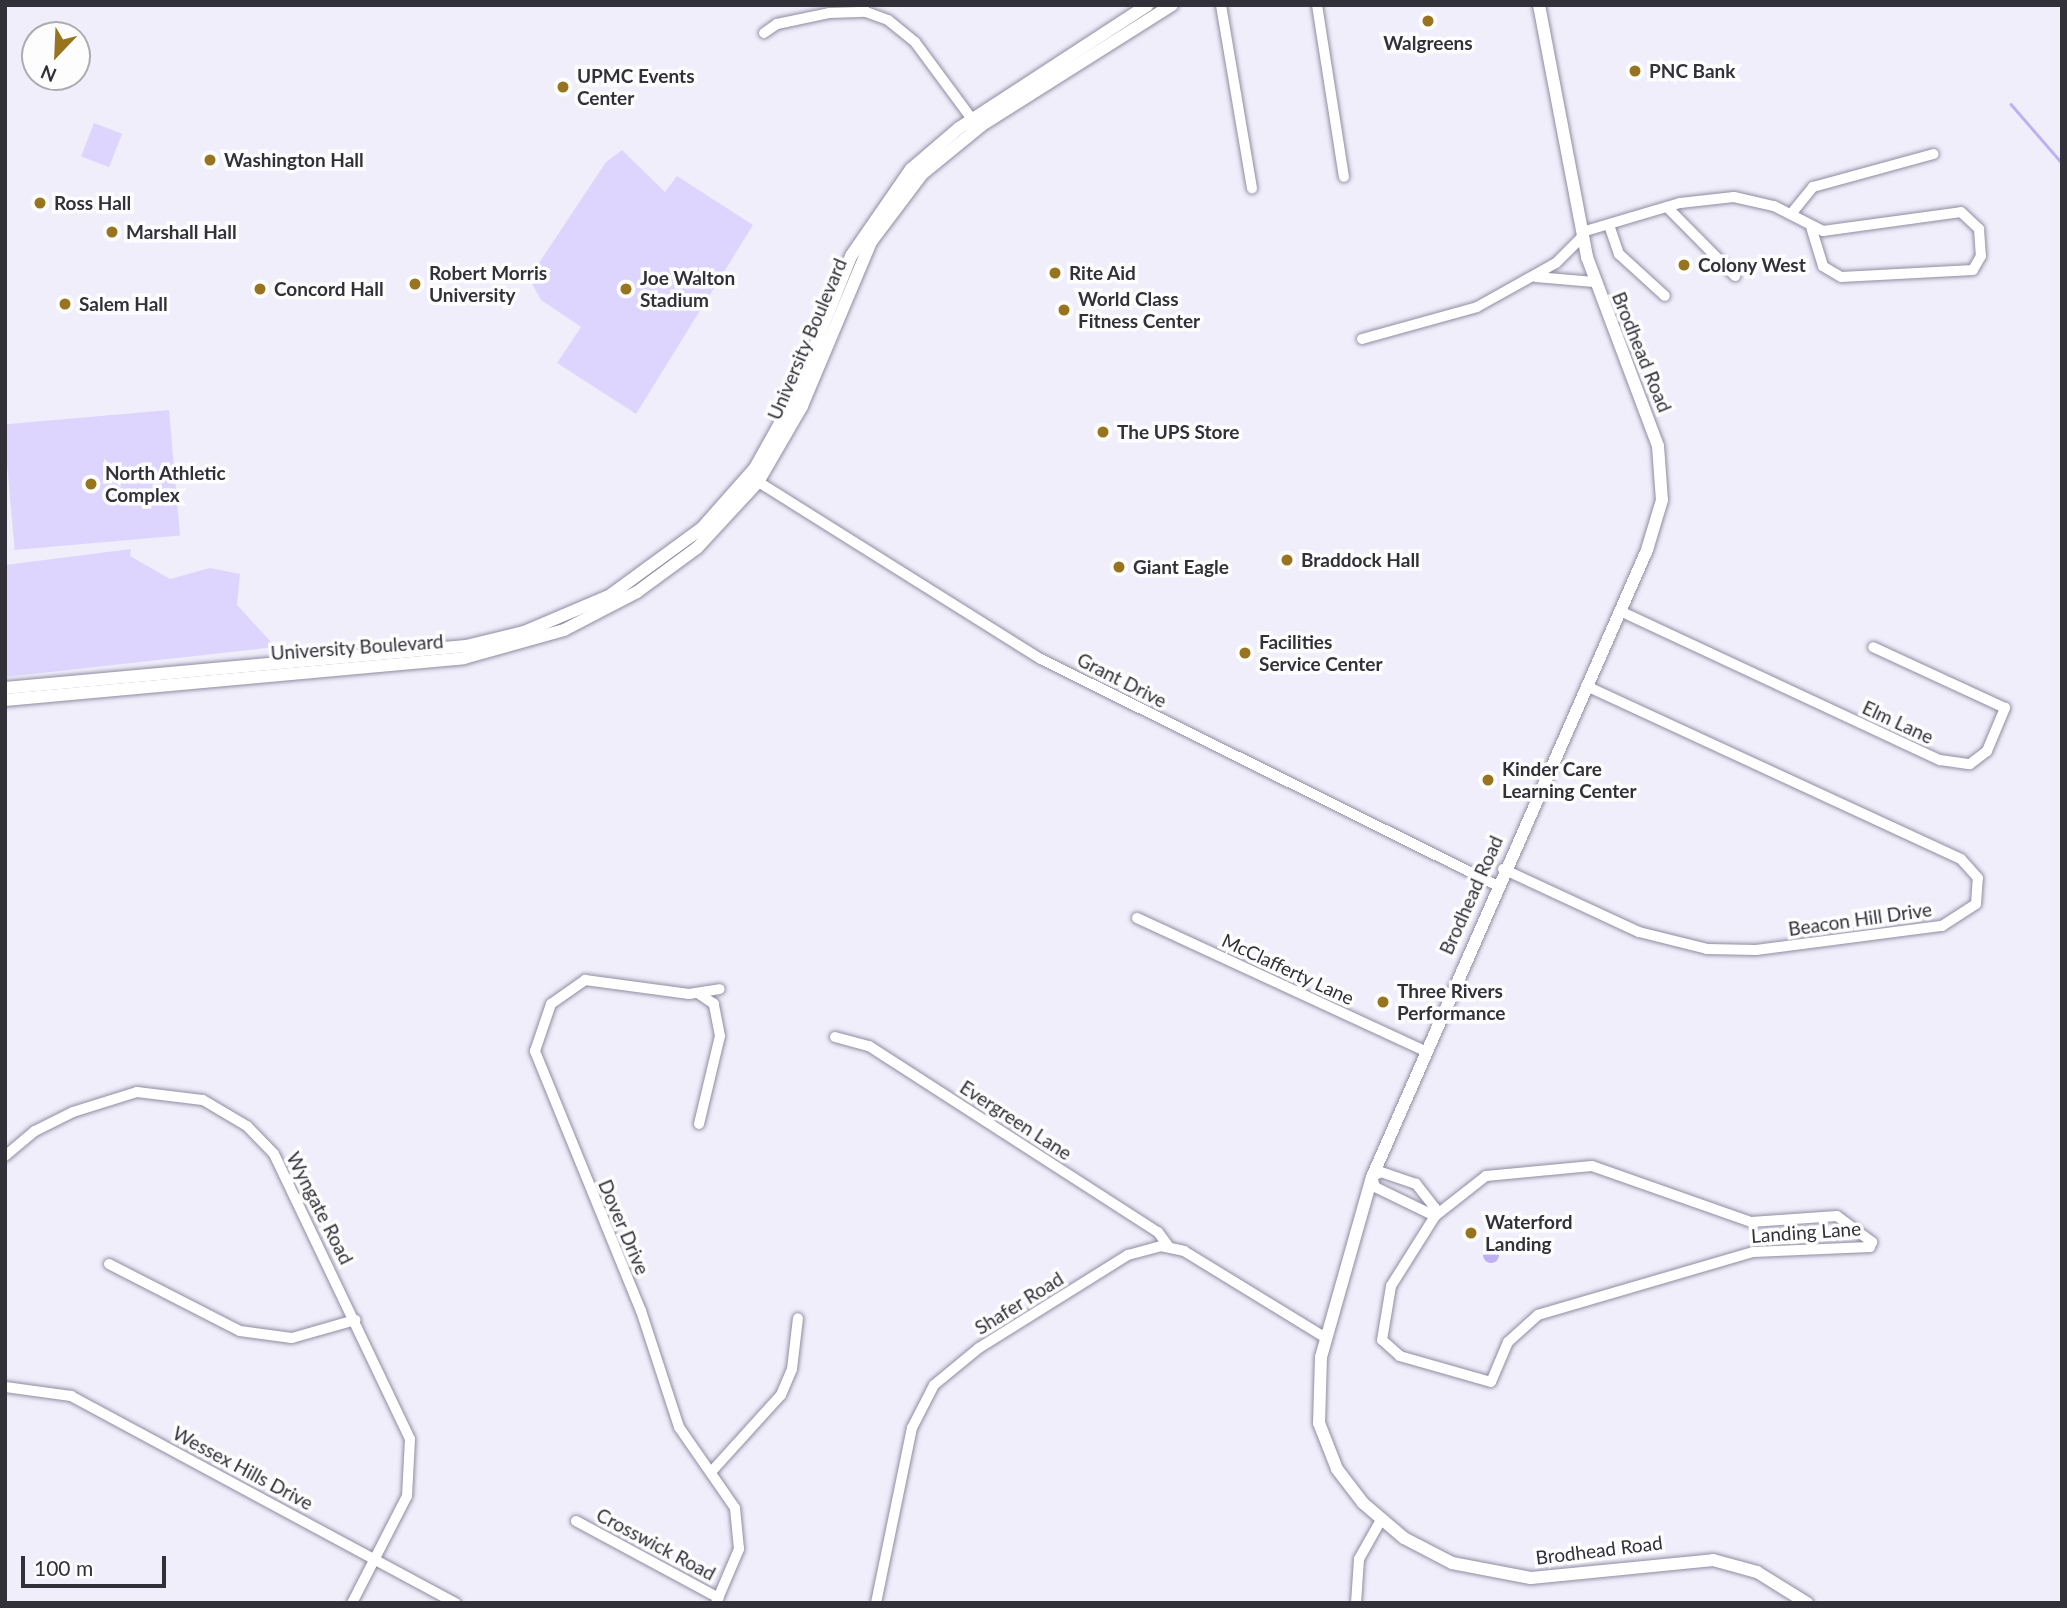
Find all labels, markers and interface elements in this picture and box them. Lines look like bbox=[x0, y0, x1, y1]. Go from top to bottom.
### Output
marker: Walgreens bbox=[1420, 13, 1436, 29]
north arrow bbox=[21, 21, 91, 91]
place label: Walgreens bbox=[1383, 32, 1473, 54]
place label: PNC Bank bbox=[1649, 60, 1735, 82]
text: N bbox=[37, 61, 60, 87]
marker: PNC Bank bbox=[1627, 63, 1643, 79]
place label: UPMC Events Center bbox=[577, 65, 694, 109]
marker: UPMC Events Center bbox=[555, 79, 571, 95]
place label: Washington Hall bbox=[224, 149, 364, 171]
marker: Washington Hall bbox=[202, 152, 218, 168]
place label: Ross Hall bbox=[54, 192, 131, 214]
marker: Ross Hall bbox=[32, 195, 48, 211]
place label: Marshall Hall bbox=[126, 221, 237, 243]
marker: Marshall Hall bbox=[104, 224, 120, 240]
place label: Colony West bbox=[1698, 254, 1806, 276]
street label: University Boulevard bbox=[763, 255, 851, 423]
marker: Colony West bbox=[1676, 257, 1692, 273]
place label: Robert Morris University bbox=[429, 262, 547, 306]
place label: Rite Aid bbox=[1069, 262, 1136, 284]
marker: Rite Aid bbox=[1047, 265, 1063, 281]
place label: Joe Walton Stadium bbox=[640, 267, 735, 311]
marker: Robert Morris University bbox=[407, 276, 423, 292]
place label: Concord Hall bbox=[274, 278, 384, 300]
marker: Concord Hall bbox=[252, 281, 268, 297]
marker: Joe Walton Stadium bbox=[618, 281, 634, 297]
place label: World Class Fitness Center bbox=[1078, 288, 1200, 332]
street label: Brodhead Road bbox=[1608, 289, 1676, 415]
place label: Salem Hall bbox=[79, 293, 168, 315]
marker: Salem Hall bbox=[57, 296, 73, 312]
marker: World Class Fitness Center bbox=[1056, 302, 1072, 318]
place label: The UPS Store bbox=[1117, 421, 1239, 443]
marker: The UPS Store bbox=[1095, 424, 1111, 440]
place label: North Athletic Complex bbox=[105, 462, 226, 506]
marker: North Athletic Complex bbox=[83, 476, 99, 492]
place label: Braddock Hall bbox=[1301, 549, 1420, 571]
marker: Braddock Hall bbox=[1279, 552, 1295, 568]
place label: Giant Eagle bbox=[1133, 556, 1229, 578]
marker: Giant Eagle bbox=[1111, 559, 1127, 575]
street label: University Boulevard bbox=[270, 630, 444, 664]
place label: Facilities Service Center bbox=[1259, 631, 1383, 675]
marker: Facilities Service Center bbox=[1237, 645, 1253, 661]
street label: Grant Drive bbox=[1073, 648, 1171, 712]
street label: Elm Lane bbox=[1859, 696, 1937, 748]
place label: Kinder Care Learning Center bbox=[1502, 758, 1636, 802]
marker: Kinder Care Learning Center bbox=[1480, 772, 1496, 788]
street label: Brodhead Road bbox=[1435, 832, 1507, 958]
street label: Beacon Hill Drive bbox=[1787, 898, 1933, 940]
street label: McClafferty Lane bbox=[1218, 928, 1358, 1010]
place label: Three Rivers Performance bbox=[1397, 980, 1506, 1024]
marker: Three Rivers Performance bbox=[1375, 994, 1391, 1010]
street label: Evergreen Lane bbox=[956, 1075, 1076, 1165]
street label: Wyngate Road bbox=[282, 1148, 358, 1268]
street label: Dover Drive bbox=[594, 1176, 654, 1278]
place label: Waterford Landing bbox=[1485, 1211, 1573, 1255]
street label: Landing Lane bbox=[1750, 1217, 1862, 1247]
marker: Waterford Landing bbox=[1463, 1225, 1479, 1241]
street label: Shafer Road bbox=[970, 1267, 1068, 1339]
street label: Wessex Hills Drive bbox=[169, 1421, 317, 1515]
street label: Crosswick Road bbox=[593, 1503, 719, 1585]
street label: Brodhead Road bbox=[1534, 1531, 1664, 1569]
scale bar bbox=[24, 1542, 170, 1586]
text: 100 m bbox=[34, 1555, 93, 1580]

